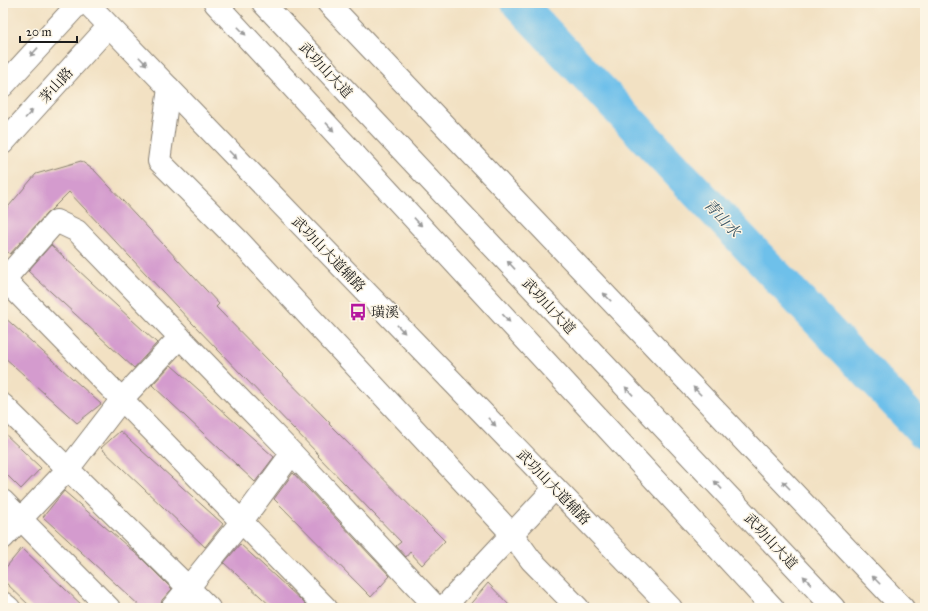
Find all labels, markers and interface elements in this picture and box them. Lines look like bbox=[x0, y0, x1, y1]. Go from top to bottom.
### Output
scale bar bbox=[20, 18, 77, 44]
text: 20 m bbox=[26, 25, 52, 39]
one-way arrow bbox=[237, 26, 247, 36]
street label: 武功山大道 bbox=[296, 39, 356, 102]
one-way arrow bbox=[29, 47, 39, 57]
one-way arrow bbox=[138, 56, 148, 66]
street label: 茅山路 bbox=[36, 64, 77, 107]
one-way arrow bbox=[24, 110, 33, 119]
one-way arrow bbox=[326, 121, 335, 132]
one-way arrow bbox=[228, 150, 238, 160]
water label: 青山水 bbox=[700, 195, 745, 242]
street label: 武功山大道辅路 bbox=[288, 213, 369, 295]
one-way arrow bbox=[414, 217, 423, 227]
one-way arrow bbox=[506, 260, 515, 270]
street label: 武功山大道 bbox=[519, 275, 579, 338]
one-way arrow bbox=[603, 292, 612, 302]
bus stop icon: 璜溪 bbox=[348, 302, 368, 322]
place label: 璜溪 bbox=[371, 304, 399, 321]
one-way arrow bbox=[502, 313, 511, 323]
one-way arrow bbox=[396, 324, 406, 334]
one-way arrow bbox=[625, 386, 634, 395]
one-way arrow bbox=[692, 386, 702, 396]
one-way arrow bbox=[487, 417, 497, 427]
street label: 武功山大道辅路 bbox=[513, 446, 594, 528]
one-way arrow bbox=[713, 480, 723, 490]
one-way arrow bbox=[782, 480, 791, 491]
street label: 武功山大道 bbox=[741, 510, 801, 573]
one-way arrow bbox=[802, 575, 812, 585]
one-way arrow bbox=[871, 575, 881, 585]

